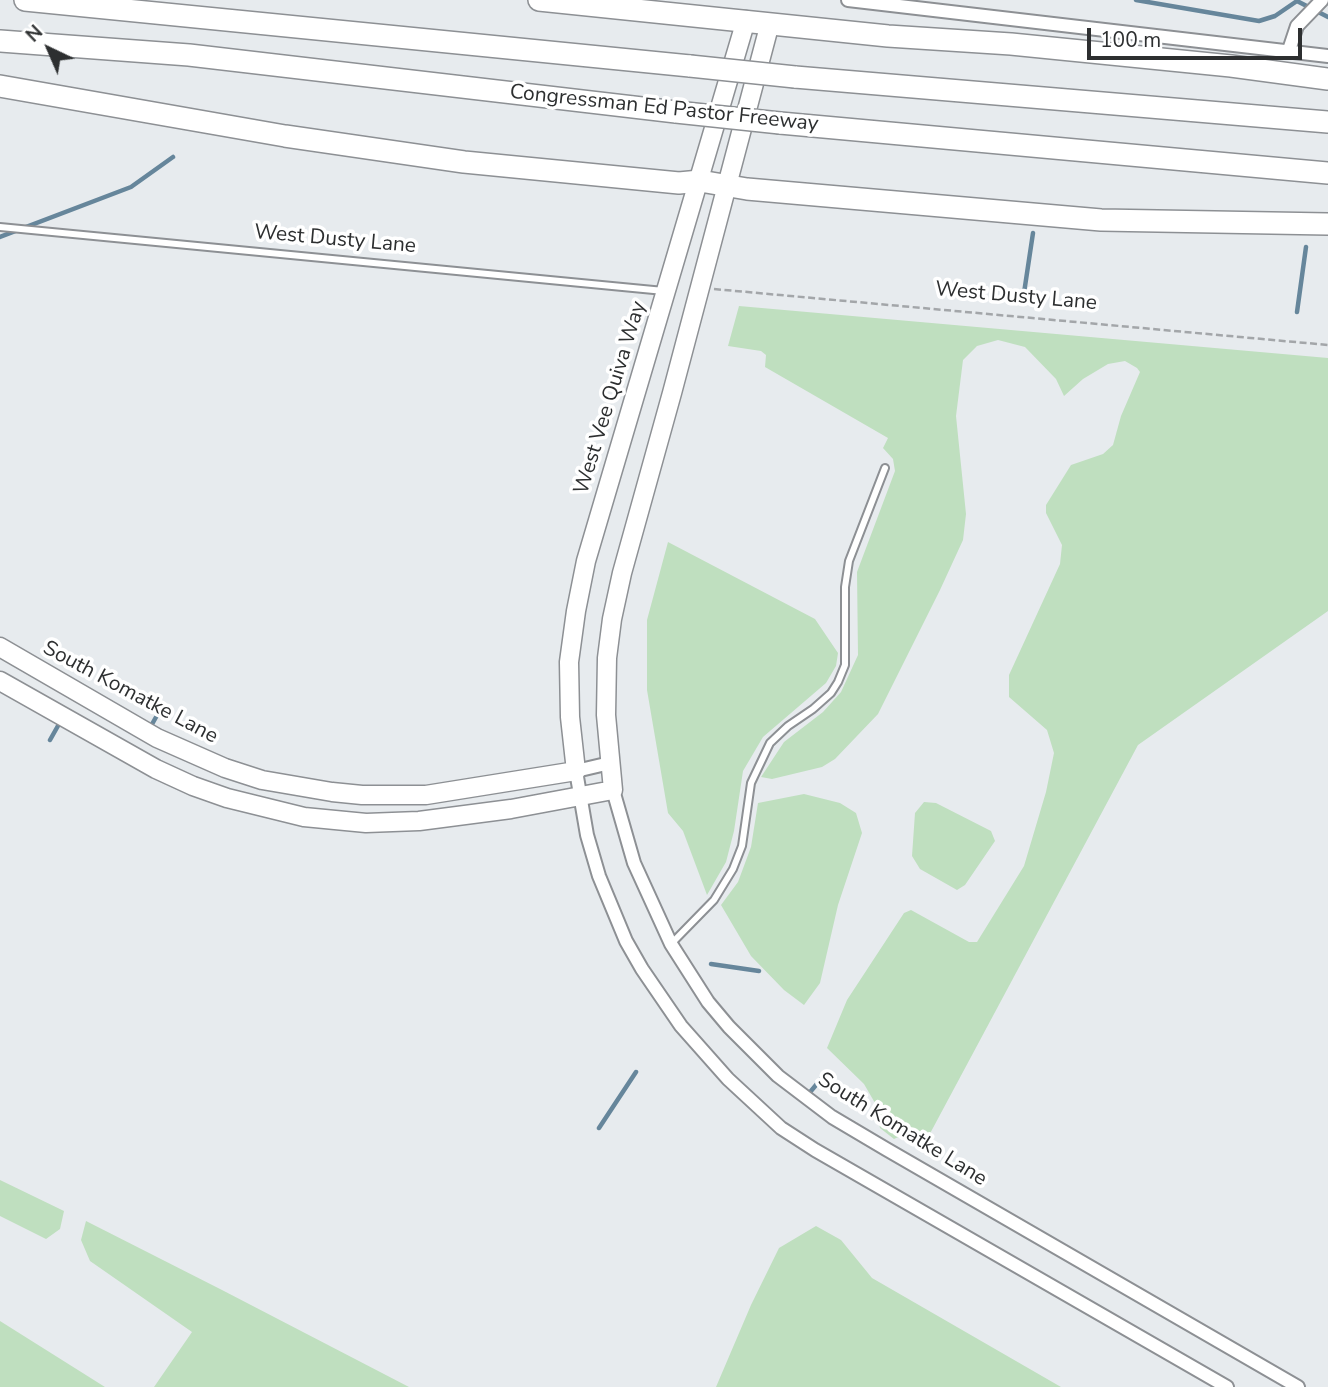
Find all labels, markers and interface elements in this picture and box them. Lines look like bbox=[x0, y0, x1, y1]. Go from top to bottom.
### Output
north arrow bbox=[14, 14, 84, 84]
scale bar bbox=[1090, 14, 1305, 58]
text: N bbox=[20, 20, 49, 48]
text: 100 m bbox=[1100, 26, 1161, 54]
street label: Congressman Ed Pastor Freeway bbox=[508, 80, 820, 138]
street label: West Dusty Lane bbox=[253, 220, 417, 260]
street label: West Dusty Lane bbox=[934, 277, 1098, 317]
street label: West Vee Quiva Way bbox=[570, 298, 652, 498]
street label: South Komatke Lane bbox=[38, 636, 222, 750]
street label: South Komatke Lane bbox=[813, 1068, 991, 1192]

